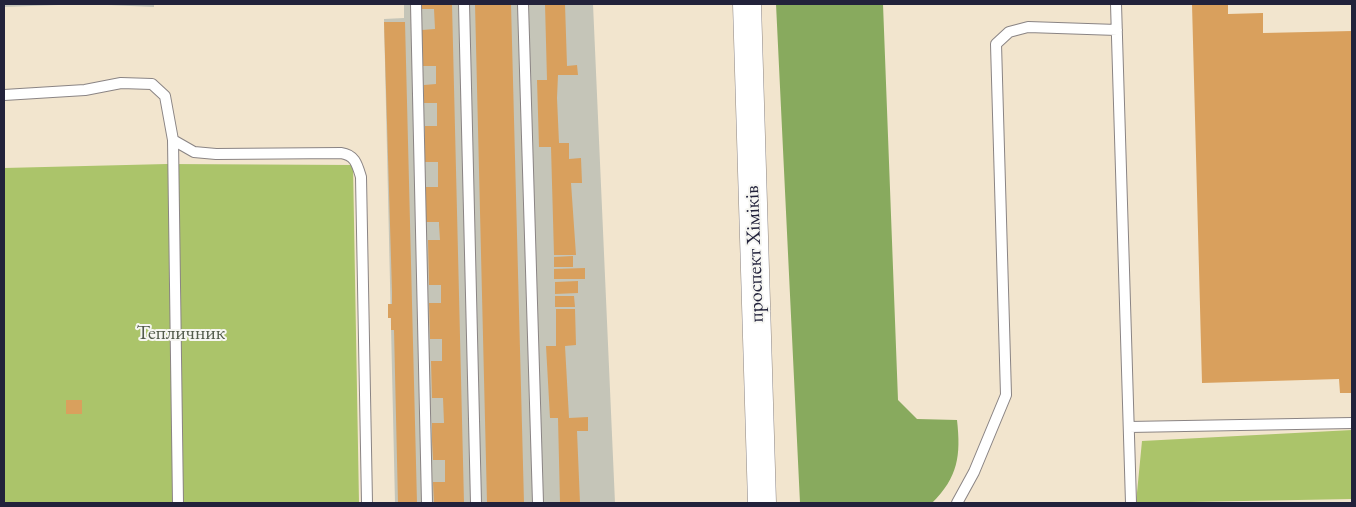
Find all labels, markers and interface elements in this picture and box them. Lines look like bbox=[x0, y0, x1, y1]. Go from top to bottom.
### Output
street label: проспект Хіміків bbox=[741, 185, 769, 323]
park label: Тепличник bbox=[137, 322, 225, 346]

